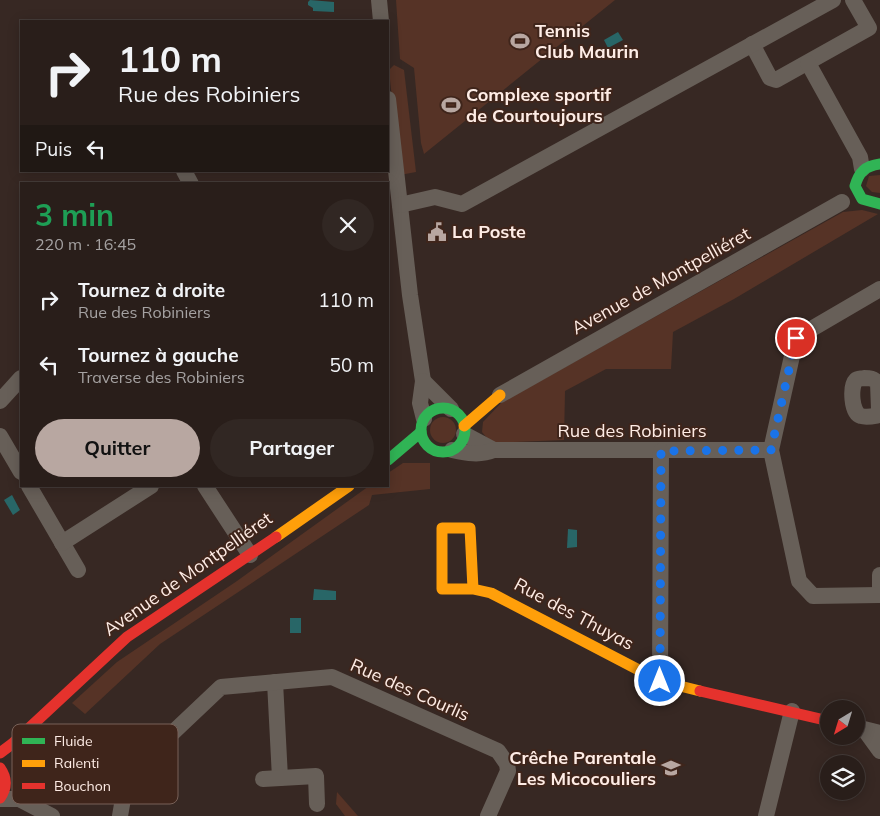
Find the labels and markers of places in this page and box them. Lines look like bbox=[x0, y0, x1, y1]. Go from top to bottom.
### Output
place label: Tennis Club Maurin bbox=[535, 19, 639, 63]
sports icon: Tennis Club Maurin bbox=[509, 30, 531, 52]
place label: Complexe sportif de Courtoujours bbox=[466, 83, 612, 127]
sports icon: Complexe sportif de Courtoujours bbox=[440, 94, 462, 116]
place label: La Poste bbox=[452, 220, 526, 243]
public building icon: La Poste bbox=[426, 221, 448, 243]
pin bbox=[775, 317, 817, 359]
place label: Crêche Parentale Les Micocouliers bbox=[509, 746, 656, 790]
school or university icon: Crêche Parentale Les Micocouliers bbox=[660, 757, 682, 779]

